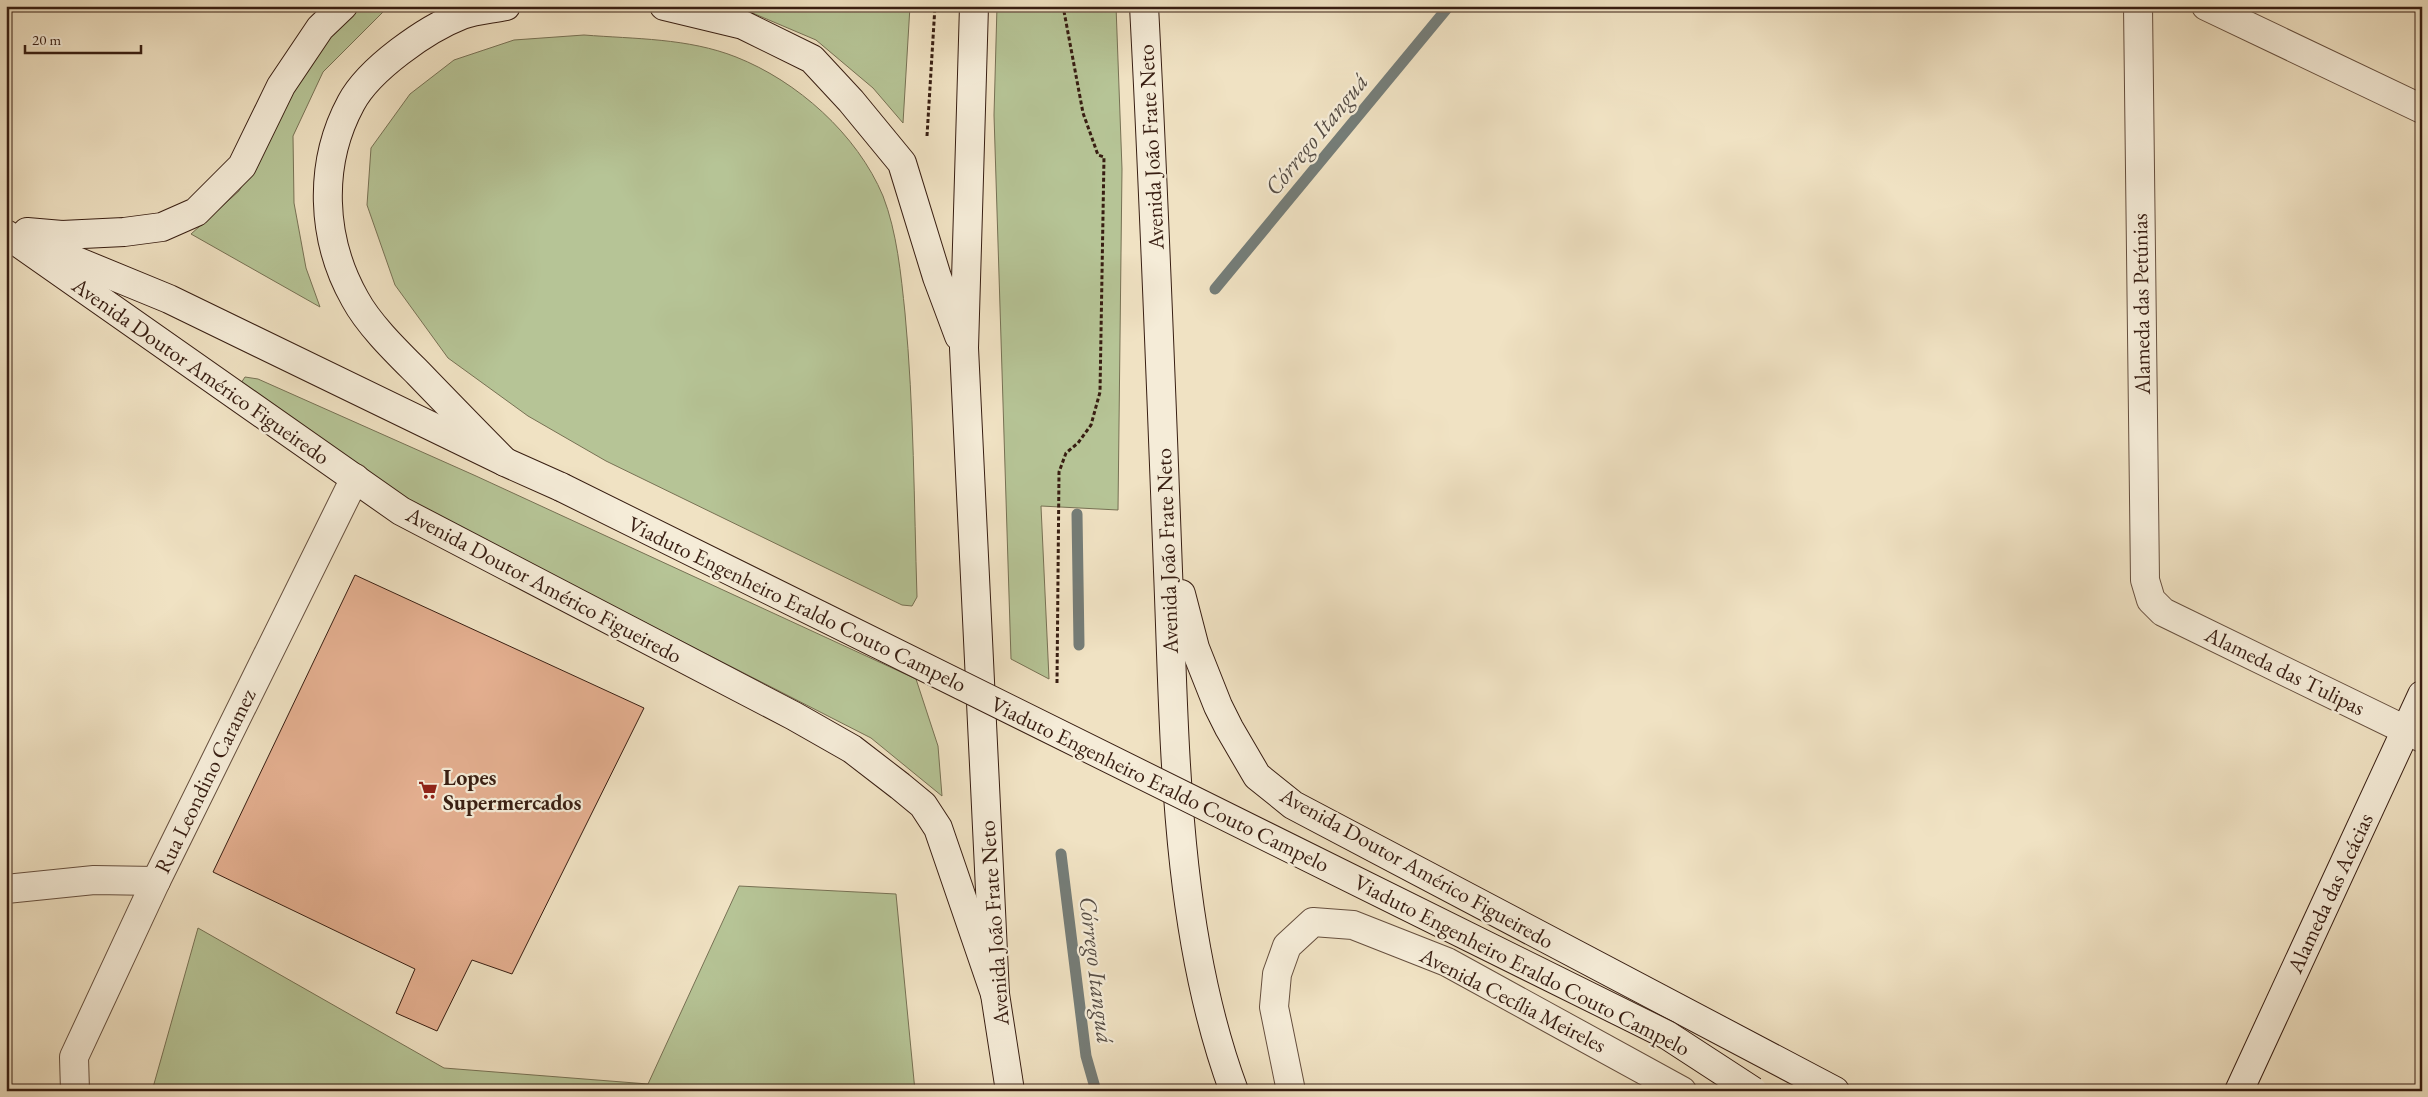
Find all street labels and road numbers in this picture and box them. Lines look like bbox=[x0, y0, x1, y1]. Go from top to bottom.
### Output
street label: Avenida João Frate Neto bbox=[1131, 43, 1171, 251]
street label: Alameda das Petúnias bbox=[2125, 213, 2157, 396]
street label: Avenida Doutor Américo Figueiredo bbox=[66, 270, 336, 471]
street label: Avenida João Frate Neto bbox=[1149, 448, 1185, 655]
street label: Avenida Doutor Américo Figueiredo bbox=[400, 499, 687, 670]
street label: Viaduto Engenheiro Eraldo Couto Campelo bbox=[623, 509, 971, 699]
street label: Alameda das Tulipas bbox=[2199, 619, 2370, 722]
street label: Rua Leondino Caramez bbox=[148, 683, 263, 878]
street label: Viaduto Engenheiro Eraldo Couto Campelo bbox=[986, 689, 1334, 879]
street label: Avenida Doutor Américo Figueiredo bbox=[1274, 780, 1559, 955]
street label: Alameda das Acácias bbox=[2280, 808, 2380, 979]
street label: Avenida João Frate Neto bbox=[972, 819, 1016, 1028]
street label: Viaduto Engenheiro Eraldo Couto Campelo bbox=[1349, 867, 1695, 1063]
street label: Avenida Cecília Meireles bbox=[1414, 940, 1611, 1059]

